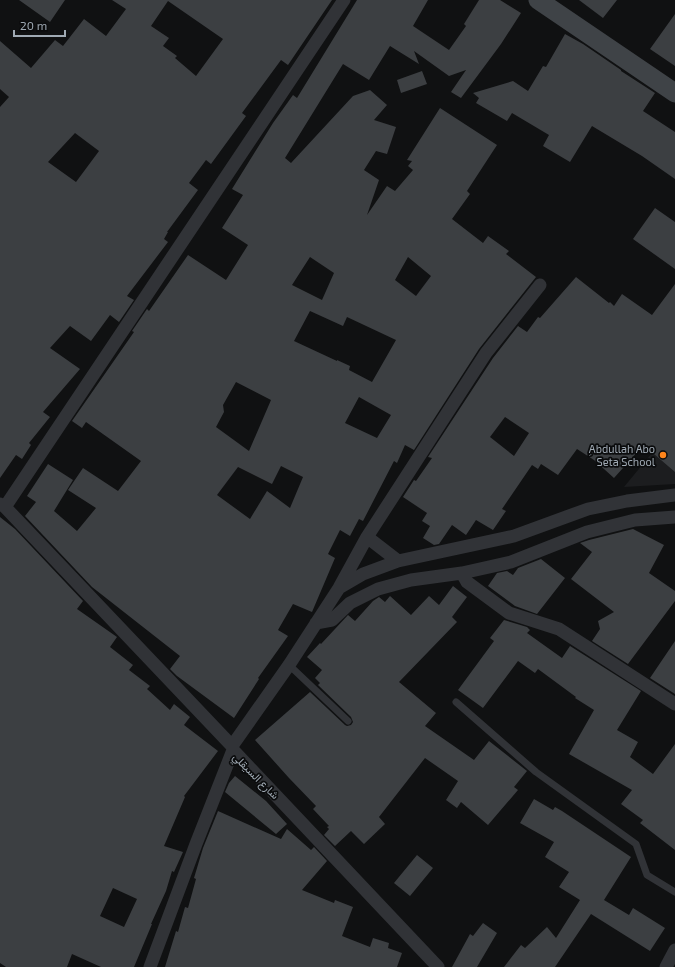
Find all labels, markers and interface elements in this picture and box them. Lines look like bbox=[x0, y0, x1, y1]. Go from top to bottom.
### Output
scale bar bbox=[14, 12, 65, 38]
text: 20 m bbox=[20, 18, 47, 32]
place label: ِAbdullah Abo Seta School bbox=[589, 442, 656, 468]
marker: ِAbdullah Abo Seta School bbox=[658, 450, 668, 460]
street label: شارع السيقلي bbox=[228, 750, 282, 804]

